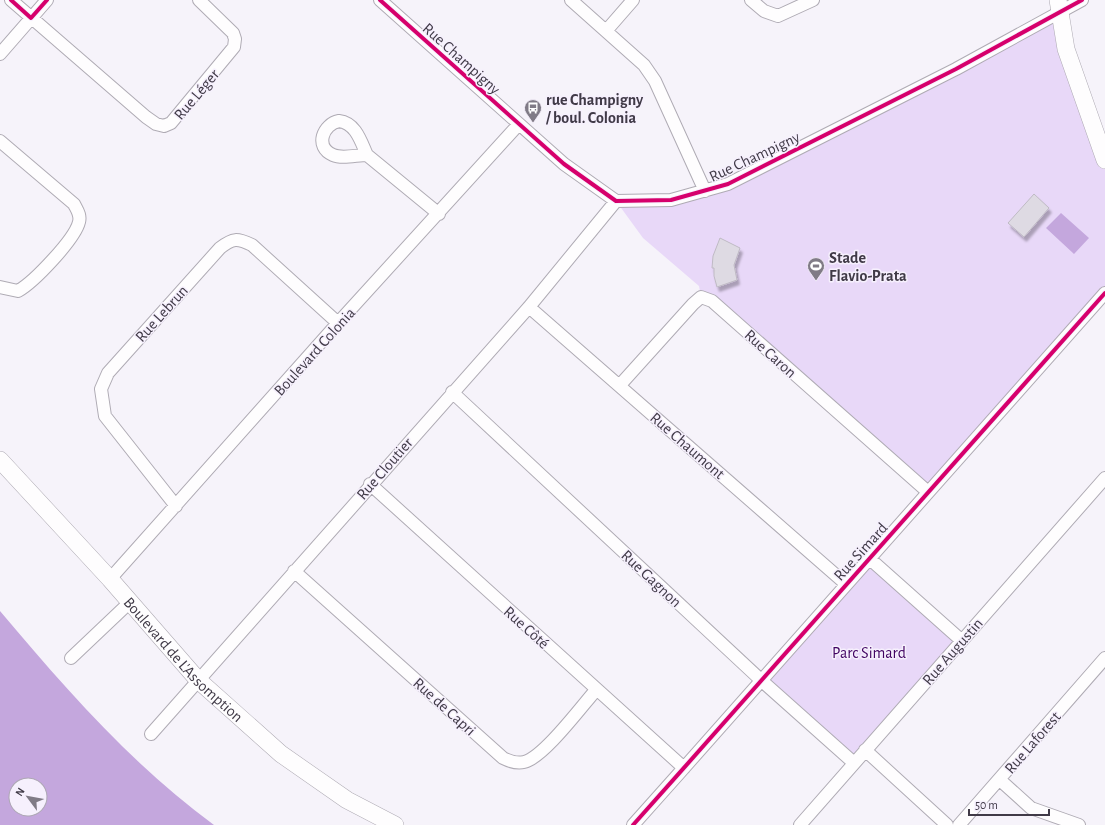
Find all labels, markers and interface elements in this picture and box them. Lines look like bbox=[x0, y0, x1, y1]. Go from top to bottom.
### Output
street label: Rue Champigny bbox=[419, 20, 503, 98]
street label: Rue Léger bbox=[171, 66, 223, 123]
place label: rue Champigny / boul. Colonia bbox=[545, 92, 644, 126]
bus stop icon: rue Champigny / boul. Colonia bbox=[523, 98, 543, 123]
street label: Rue Champigny bbox=[707, 129, 803, 186]
place label: Stade Flavio-Prata bbox=[829, 250, 907, 284]
sports icon: Stade Flavio-Prata bbox=[806, 256, 826, 281]
street label: Rue Lebrun bbox=[132, 282, 191, 345]
street label: Boulevard Colonia bbox=[271, 304, 358, 399]
street label: Rue Caron bbox=[741, 327, 799, 381]
street label: Rue Chaumont bbox=[647, 409, 728, 482]
street label: Rue Cloutier bbox=[354, 434, 416, 503]
street label: Rue Simard bbox=[831, 520, 891, 584]
street label: Rue Gagnon bbox=[618, 547, 684, 610]
street label: Boulevard de L'Assomption bbox=[120, 594, 246, 725]
street label: Rue Côté bbox=[501, 603, 552, 652]
street label: Rue Augustin bbox=[920, 615, 986, 688]
park label: Parc Simard bbox=[832, 645, 906, 661]
street label: Rue de Capri bbox=[410, 675, 479, 739]
street label: Rue Laforest bbox=[1002, 709, 1064, 777]
north arrow bbox=[8, 777, 48, 817]
text: N bbox=[13, 786, 27, 798]
scale bar bbox=[969, 791, 1049, 817]
text: 50 m bbox=[975, 799, 998, 811]

